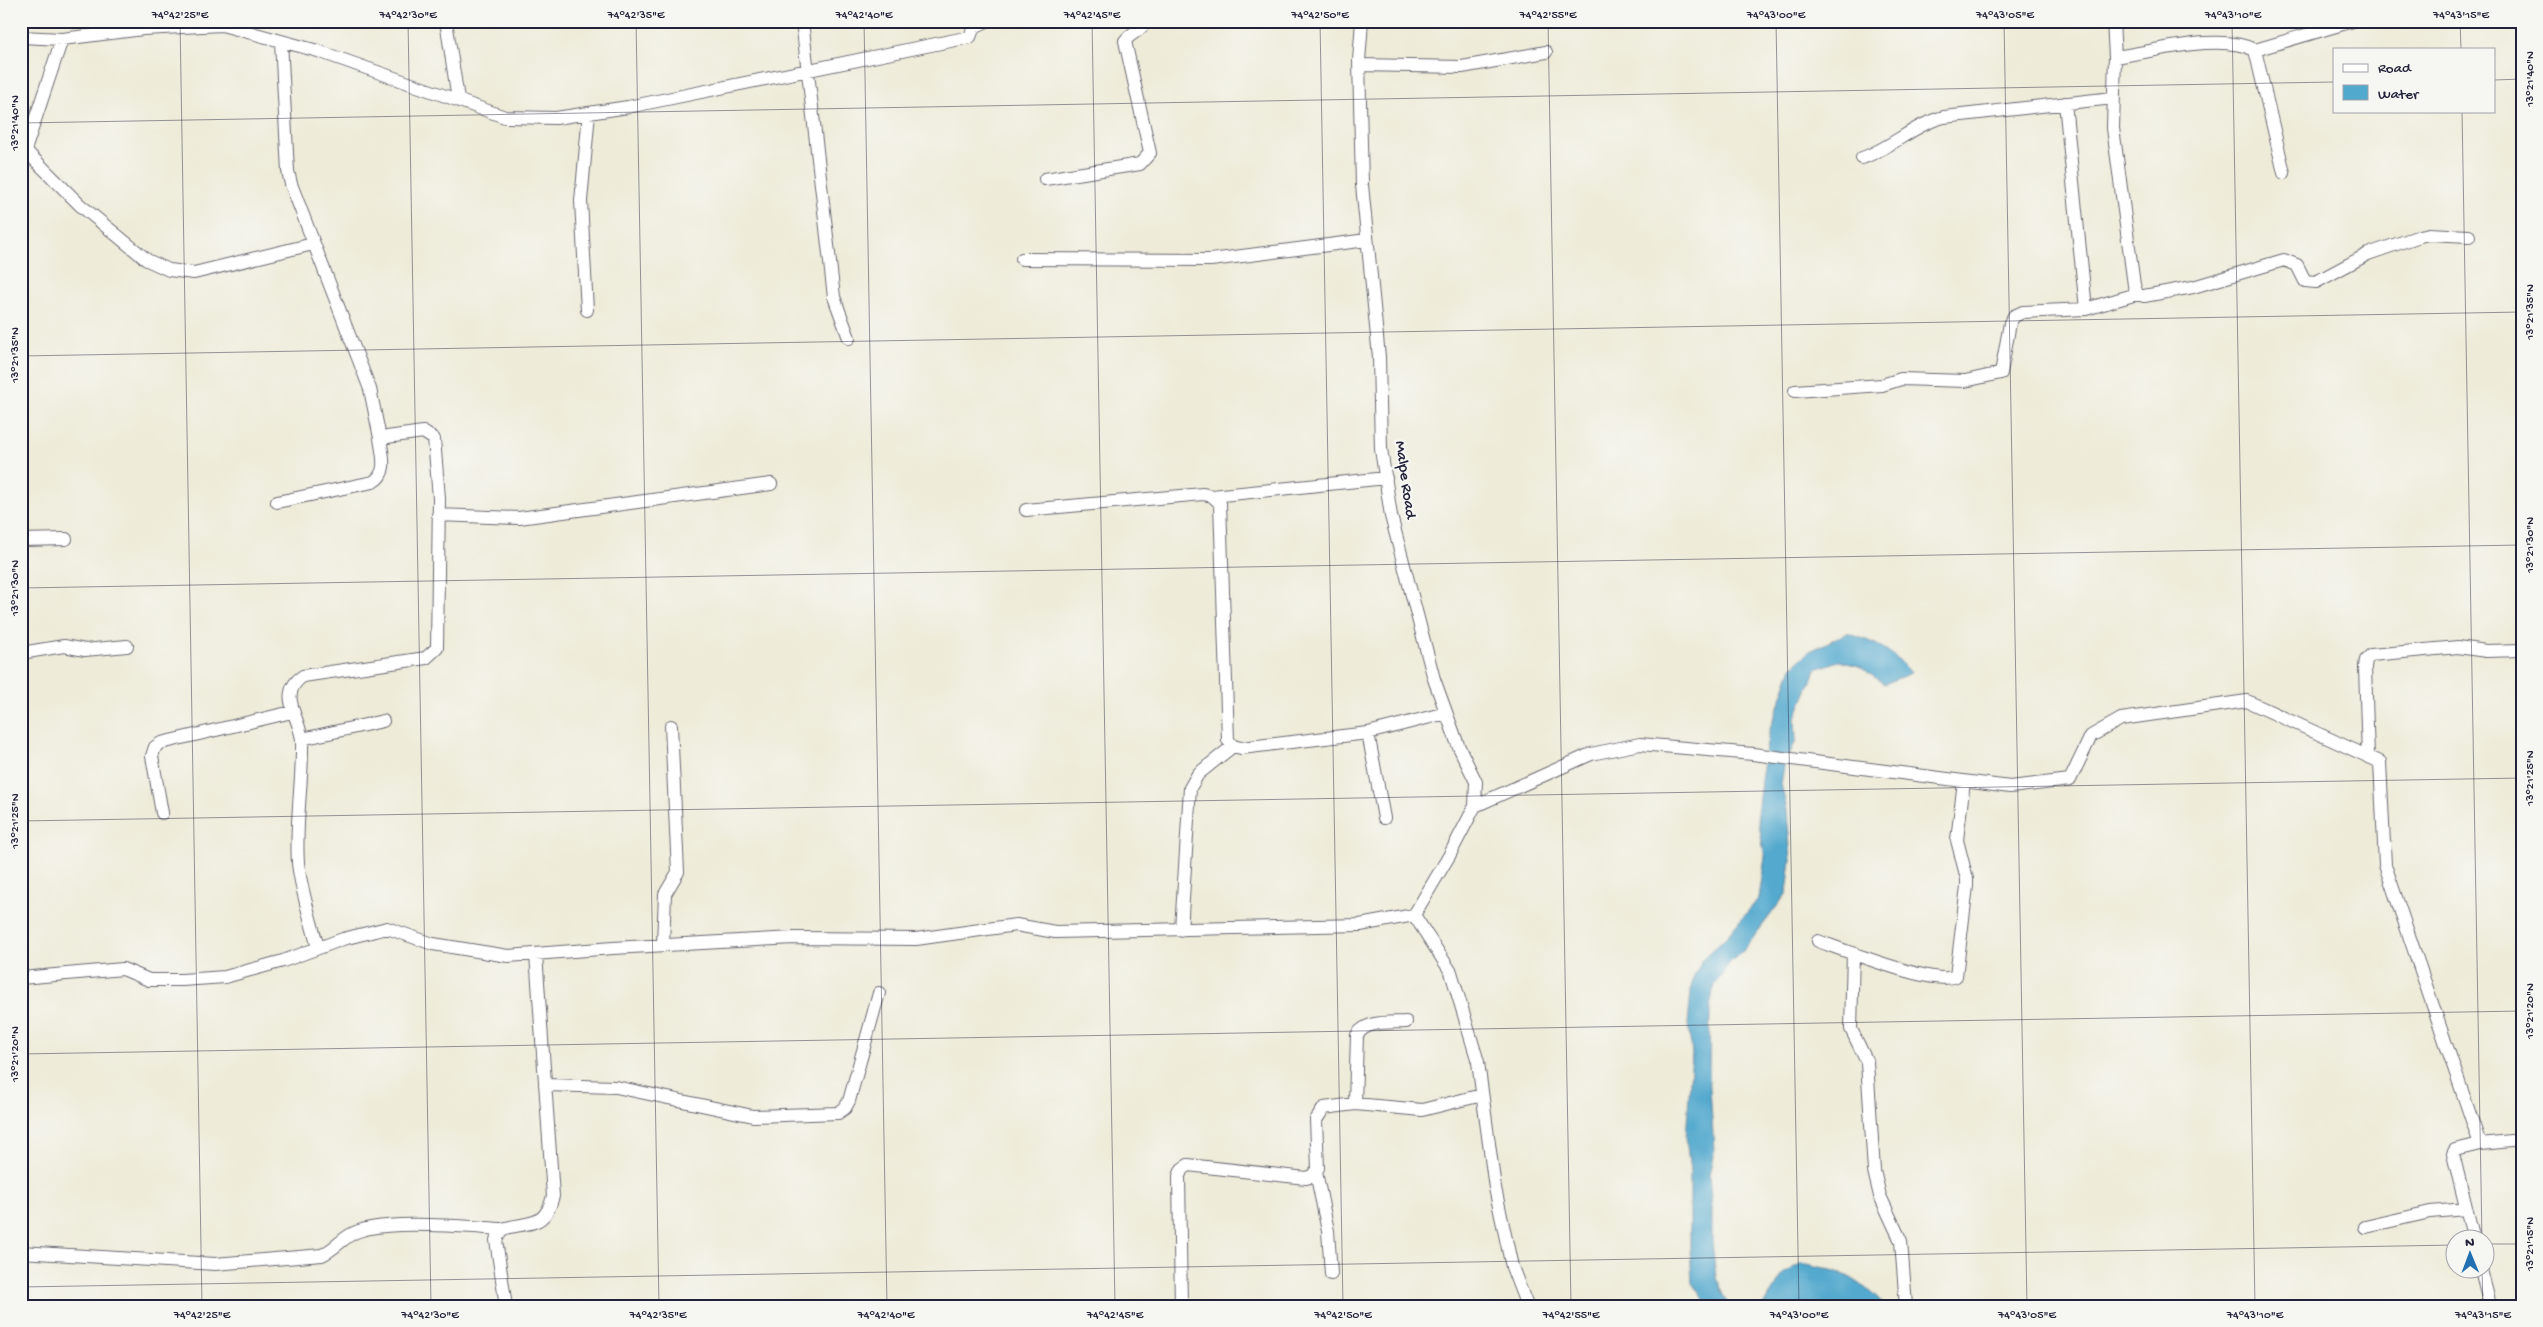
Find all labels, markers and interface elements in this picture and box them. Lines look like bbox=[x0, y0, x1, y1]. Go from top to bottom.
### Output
text: 74°42'25"E bbox=[151, 9, 209, 23]
text: 74°42'30"E bbox=[378, 9, 437, 23]
text: 74°42'35"E bbox=[607, 9, 665, 23]
text: 74°42'40"E bbox=[835, 9, 893, 23]
text: 74°42'45"E bbox=[1063, 9, 1121, 23]
text: 74°42'50"E bbox=[1290, 9, 1349, 23]
text: 74°42'55"E bbox=[1518, 9, 1577, 23]
text: 74°43'00"E bbox=[1746, 9, 1806, 23]
text: 74°43'05"E bbox=[1975, 9, 2034, 23]
text: 74°43'10"E bbox=[2204, 9, 2262, 23]
text: 74°43'15"E bbox=[2432, 9, 2489, 23]
legend bbox=[2333, 48, 2496, 112]
text: 13°21'40"N bbox=[2524, 51, 2538, 108]
text: Road bbox=[2378, 60, 2412, 78]
text: Water bbox=[2378, 86, 2420, 104]
text: 13°21'40"N bbox=[9, 95, 23, 152]
text: 13°21'35"N bbox=[2524, 284, 2538, 341]
text: 13°21'35"N bbox=[9, 327, 23, 384]
street label: Malpe Road bbox=[1389, 440, 1419, 522]
text: 13°21'30"N bbox=[2524, 517, 2538, 574]
text: 13°21'30"N bbox=[9, 560, 23, 617]
text: 13°21'25"N bbox=[2524, 750, 2538, 807]
text: 13°21'25"N bbox=[9, 793, 23, 850]
text: 13°21'20"N bbox=[2524, 983, 2538, 1040]
text: 13°21'20"N bbox=[9, 1026, 23, 1083]
text: 13°21'15"N bbox=[2524, 1217, 2538, 1272]
north arrow bbox=[2446, 1230, 2496, 1280]
text: N bbox=[2465, 1235, 2475, 1252]
text: 74°42'25"E bbox=[173, 1309, 231, 1323]
text: 74°42'30"E bbox=[400, 1309, 459, 1323]
text: 74°42'35"E bbox=[629, 1309, 687, 1323]
text: 74°42'40"E bbox=[857, 1309, 915, 1323]
text: 74°42'45"E bbox=[1086, 1309, 1144, 1323]
text: 74°42'50"E bbox=[1313, 1309, 1372, 1323]
text: 74°42'55"E bbox=[1541, 1309, 1600, 1323]
text: 74°43'00"E bbox=[1769, 1309, 1829, 1323]
text: 74°43'05"E bbox=[1997, 1309, 2056, 1323]
text: 74°43'10"E bbox=[2226, 1309, 2284, 1323]
text: 74°43'15"E bbox=[2454, 1309, 2511, 1323]

